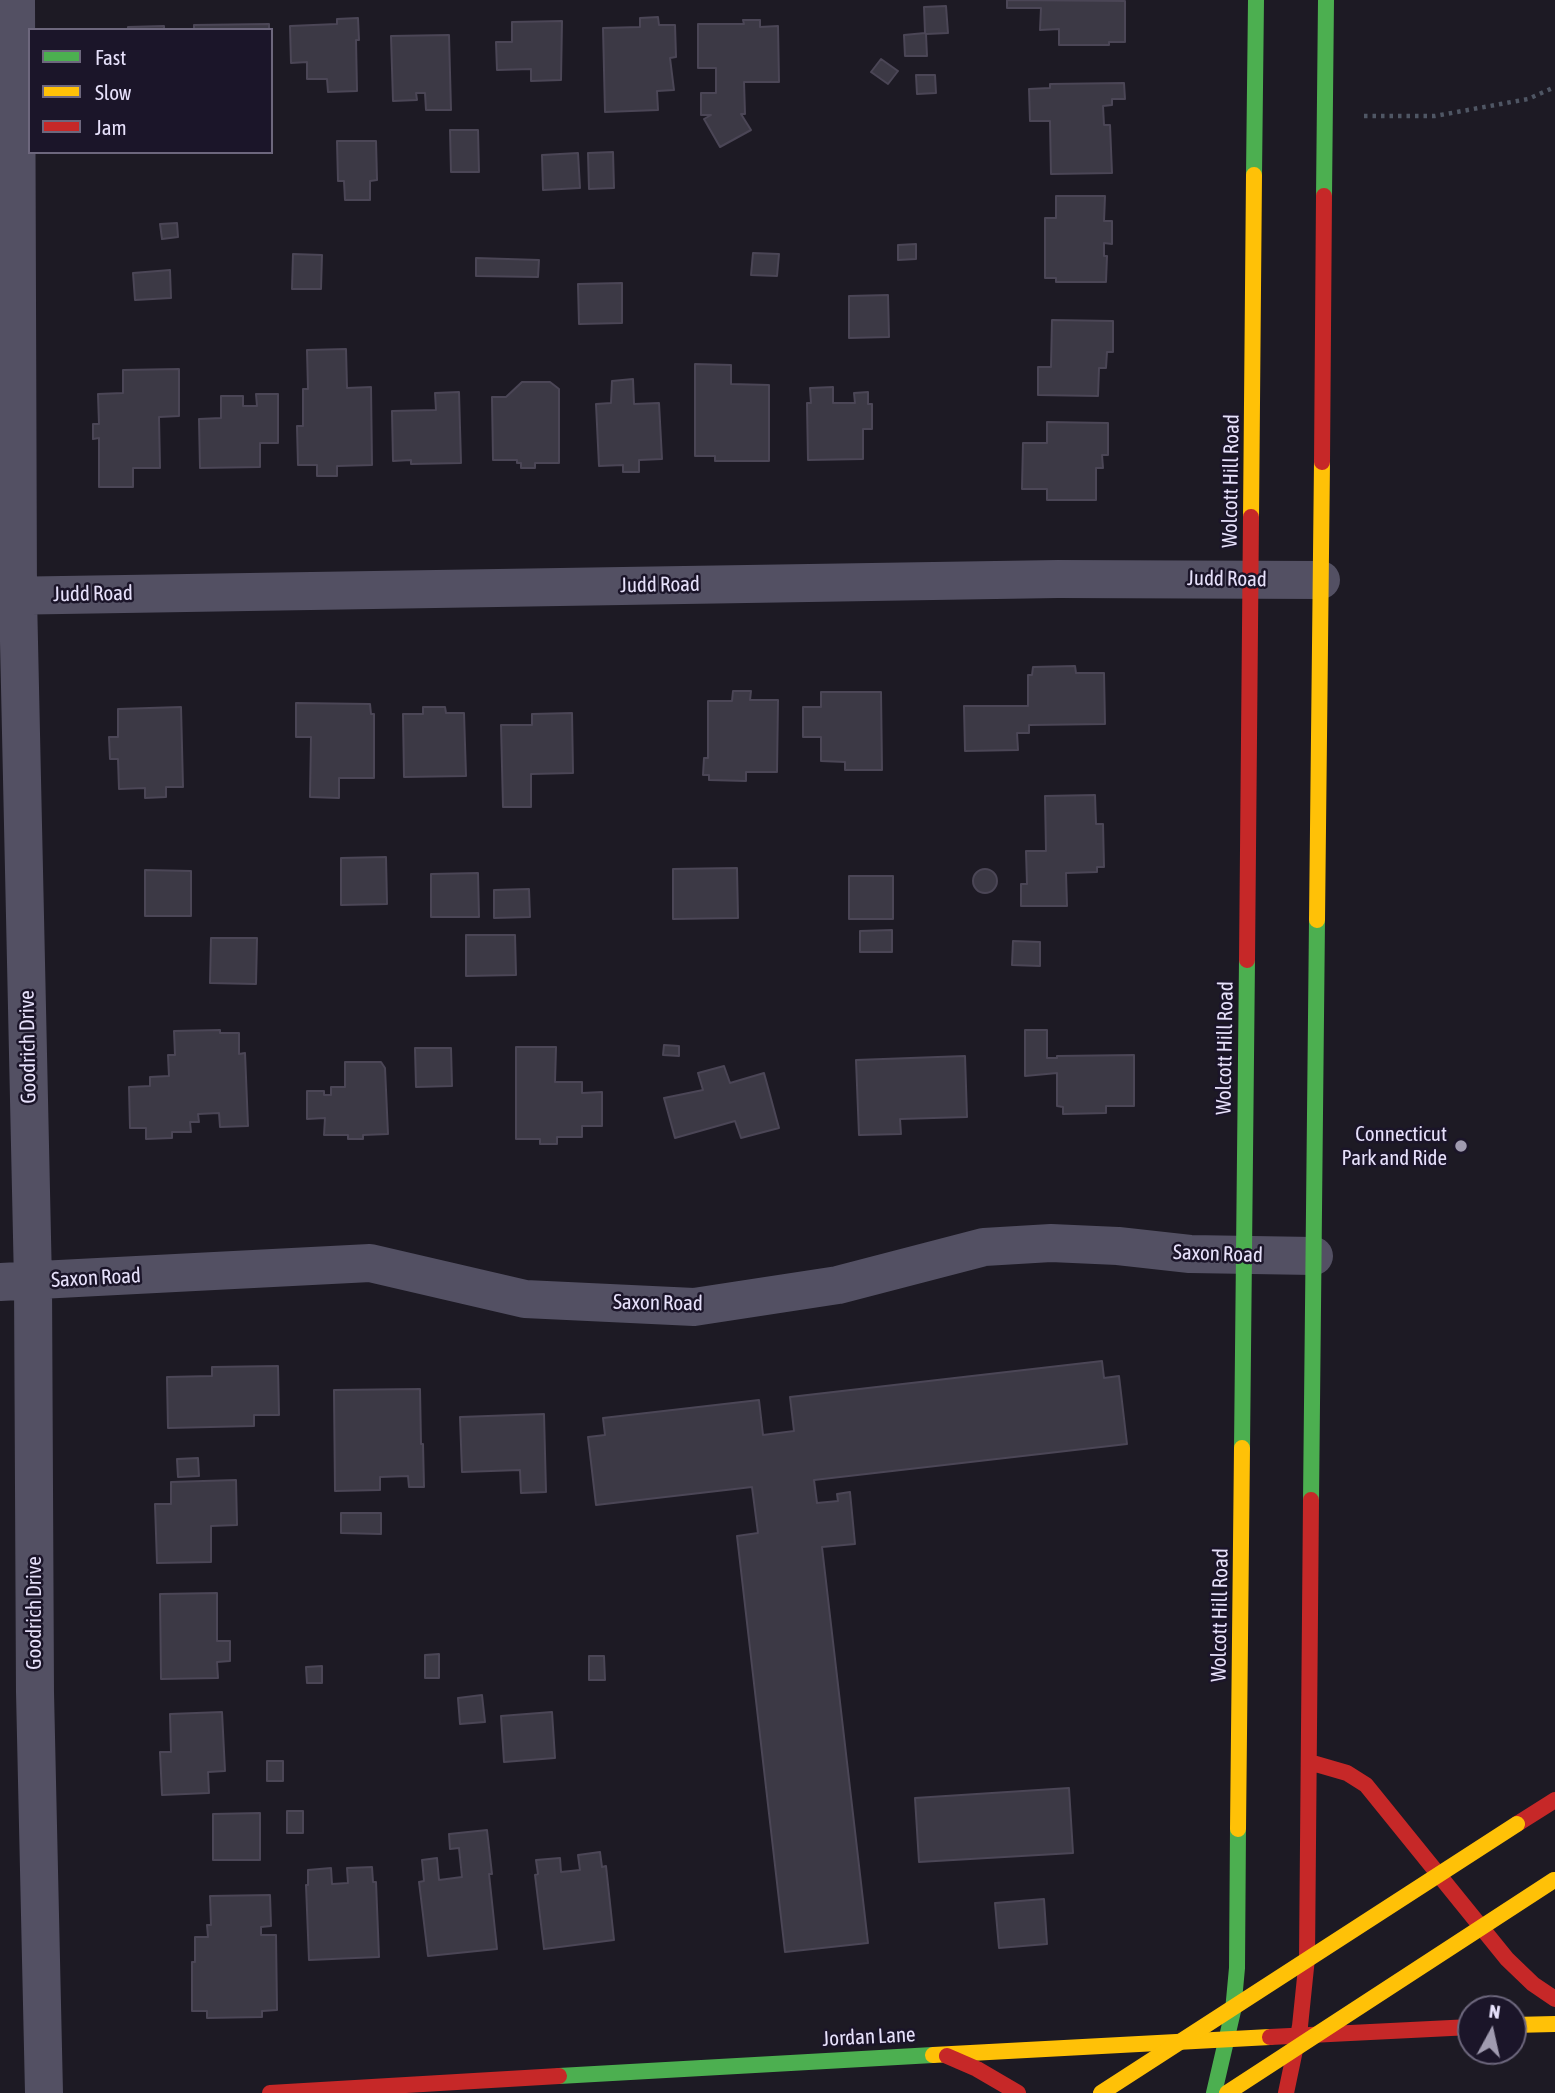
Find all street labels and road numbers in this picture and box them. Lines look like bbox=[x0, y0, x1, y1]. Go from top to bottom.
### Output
street label: Wolcott Hill Road bbox=[1217, 414, 1245, 548]
street label: Judd Road bbox=[1187, 566, 1267, 592]
street label: Judd Road bbox=[620, 572, 700, 598]
street label: Judd Road bbox=[53, 581, 133, 607]
street label: Wolcott Hill Road bbox=[1211, 981, 1239, 1115]
street label: Goodrich Drive bbox=[14, 990, 42, 1104]
street label: Saxon Road bbox=[1173, 1240, 1263, 1268]
street label: Saxon Road bbox=[50, 1263, 142, 1293]
street label: Saxon Road bbox=[613, 1290, 703, 1316]
street label: Wolcott Hill Road bbox=[1206, 1548, 1234, 1682]
street label: Goodrich Drive bbox=[21, 1556, 47, 1670]
street label: Jordan Lane bbox=[822, 2022, 916, 2052]

